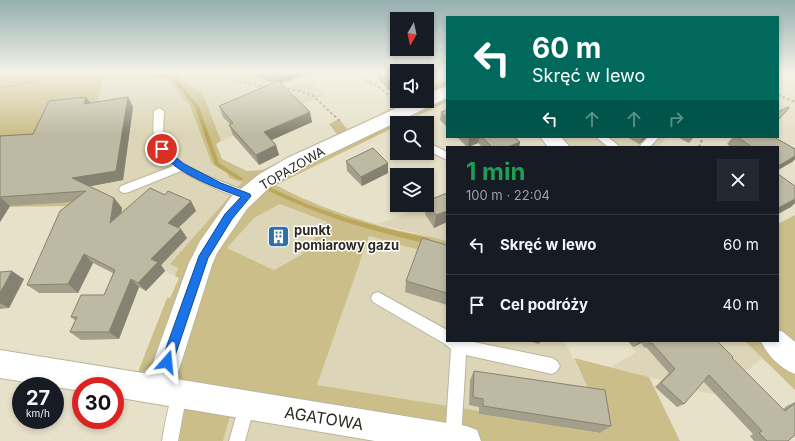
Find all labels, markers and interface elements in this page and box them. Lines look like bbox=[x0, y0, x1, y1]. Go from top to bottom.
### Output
north arrow bbox=[390, 12, 434, 56]
map controls bbox=[390, 12, 434, 212]
text: 60 m bbox=[532, 31, 601, 65]
icon: left bbox=[466, 32, 518, 84]
button: sound bbox=[390, 64, 434, 108]
text: Skręć w lewo bbox=[532, 65, 645, 86]
icon: left bbox=[539, 108, 561, 130]
icon: ahead bbox=[581, 108, 603, 130]
icon: ahead bbox=[623, 108, 645, 130]
icon: right bbox=[665, 108, 687, 130]
button: search bbox=[390, 116, 434, 160]
pin bbox=[145, 132, 179, 166]
icon: arrive bbox=[151, 138, 173, 160]
street label: TOPAZOWA bbox=[256, 143, 328, 193]
text: 1 min bbox=[466, 157, 525, 186]
button: close bbox=[717, 159, 759, 201]
button: layers bbox=[390, 168, 434, 212]
text: 100 m · 22:04 bbox=[466, 187, 550, 203]
place label: punkt pomiarowy gazu bbox=[294, 222, 399, 253]
building icon: punkt pomiarowy gazu bbox=[265, 224, 291, 250]
icon: left bbox=[466, 234, 488, 256]
text: Skręć w lewo bbox=[500, 235, 596, 254]
text: 60 m bbox=[723, 235, 759, 254]
icon: arrive bbox=[466, 294, 488, 316]
text: Cel podróży bbox=[500, 295, 588, 314]
text: 40 m bbox=[722, 295, 759, 314]
position arrow bbox=[146, 341, 188, 383]
speed limit sign: 30 bbox=[72, 377, 124, 429]
text: 27 bbox=[26, 386, 50, 410]
street label: AGATOWA bbox=[283, 402, 365, 434]
text: km/h bbox=[26, 407, 50, 419]

